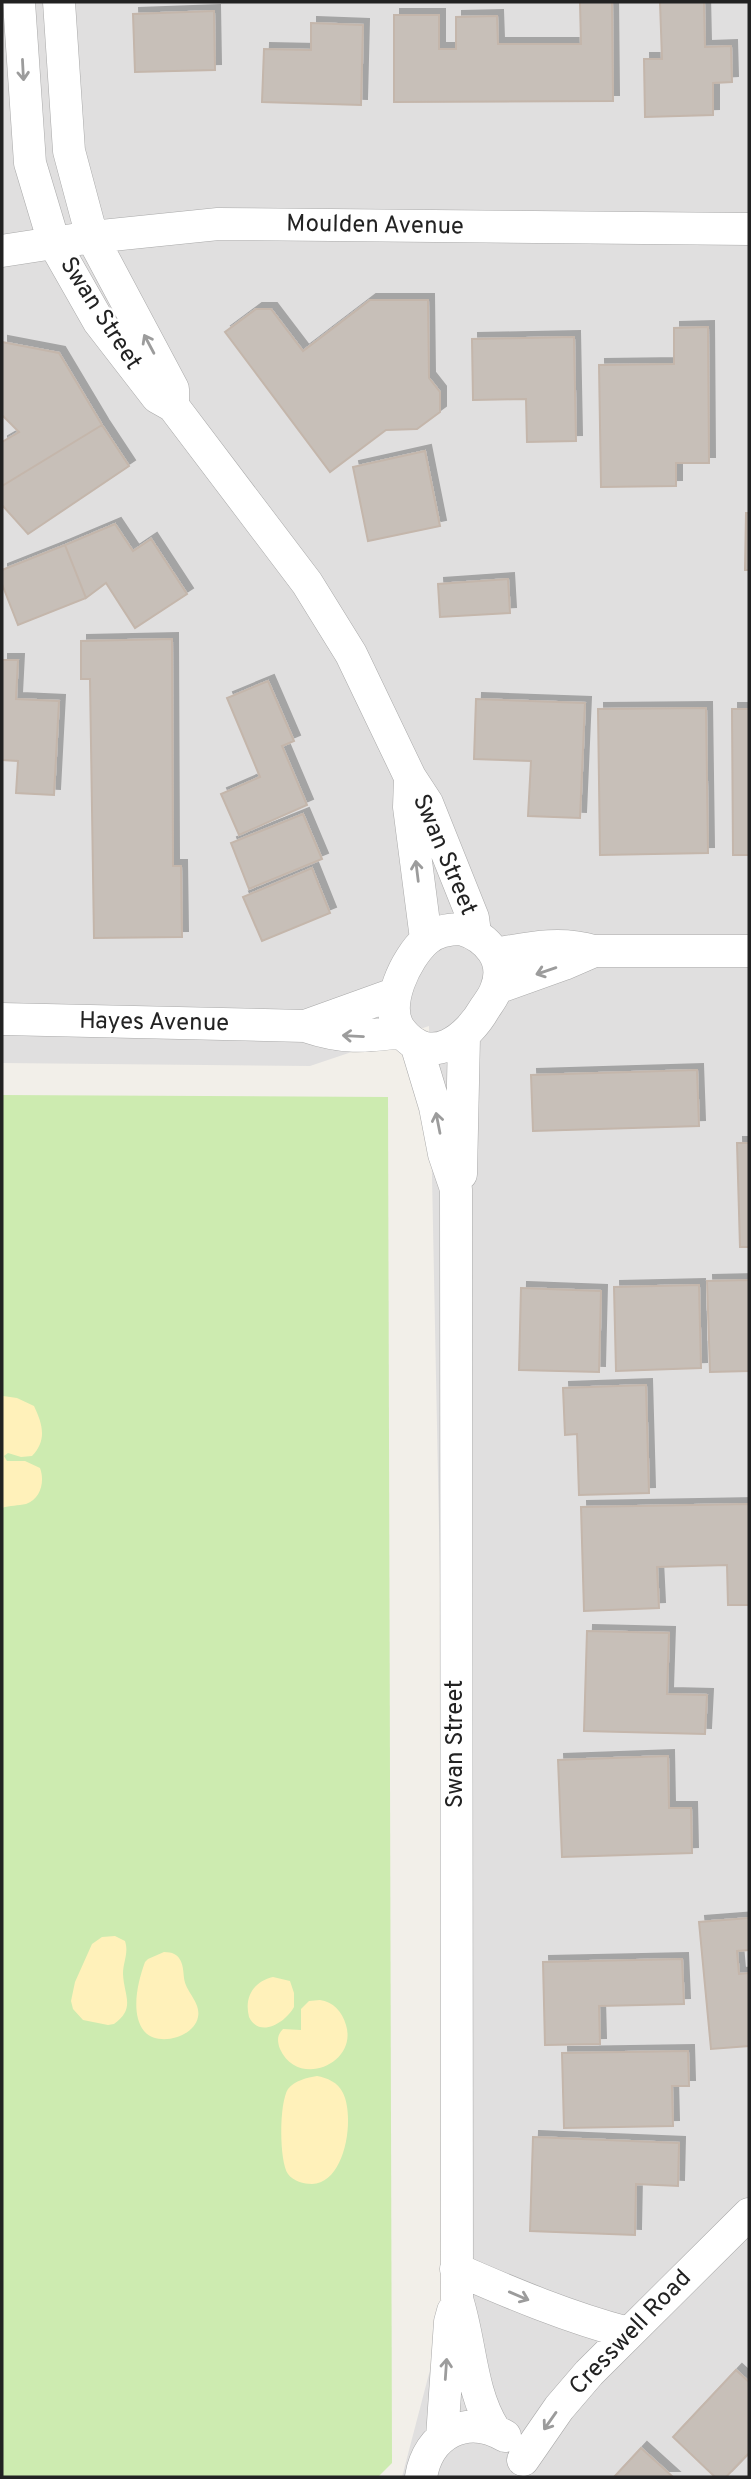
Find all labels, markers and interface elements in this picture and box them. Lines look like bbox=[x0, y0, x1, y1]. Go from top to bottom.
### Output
one-way arrow bbox=[16, 58, 29, 81]
street label: Moulden Avenue bbox=[286, 209, 464, 243]
street label: Swan Street bbox=[52, 252, 148, 376]
one-way arrow bbox=[142, 334, 155, 355]
street label: Swan Street bbox=[405, 790, 483, 920]
one-way arrow bbox=[411, 860, 424, 883]
one-way arrow bbox=[535, 965, 557, 978]
street label: Hayes Avenue bbox=[79, 1007, 229, 1039]
one-way arrow bbox=[342, 1030, 365, 1043]
one-way arrow bbox=[431, 1112, 444, 1135]
street label: Swan Street bbox=[441, 1680, 471, 1808]
street label: Cresswell Road bbox=[564, 2264, 698, 2402]
one-way arrow bbox=[508, 2291, 529, 2304]
one-way arrow bbox=[440, 2358, 453, 2381]
one-way arrow bbox=[543, 2411, 557, 2430]

